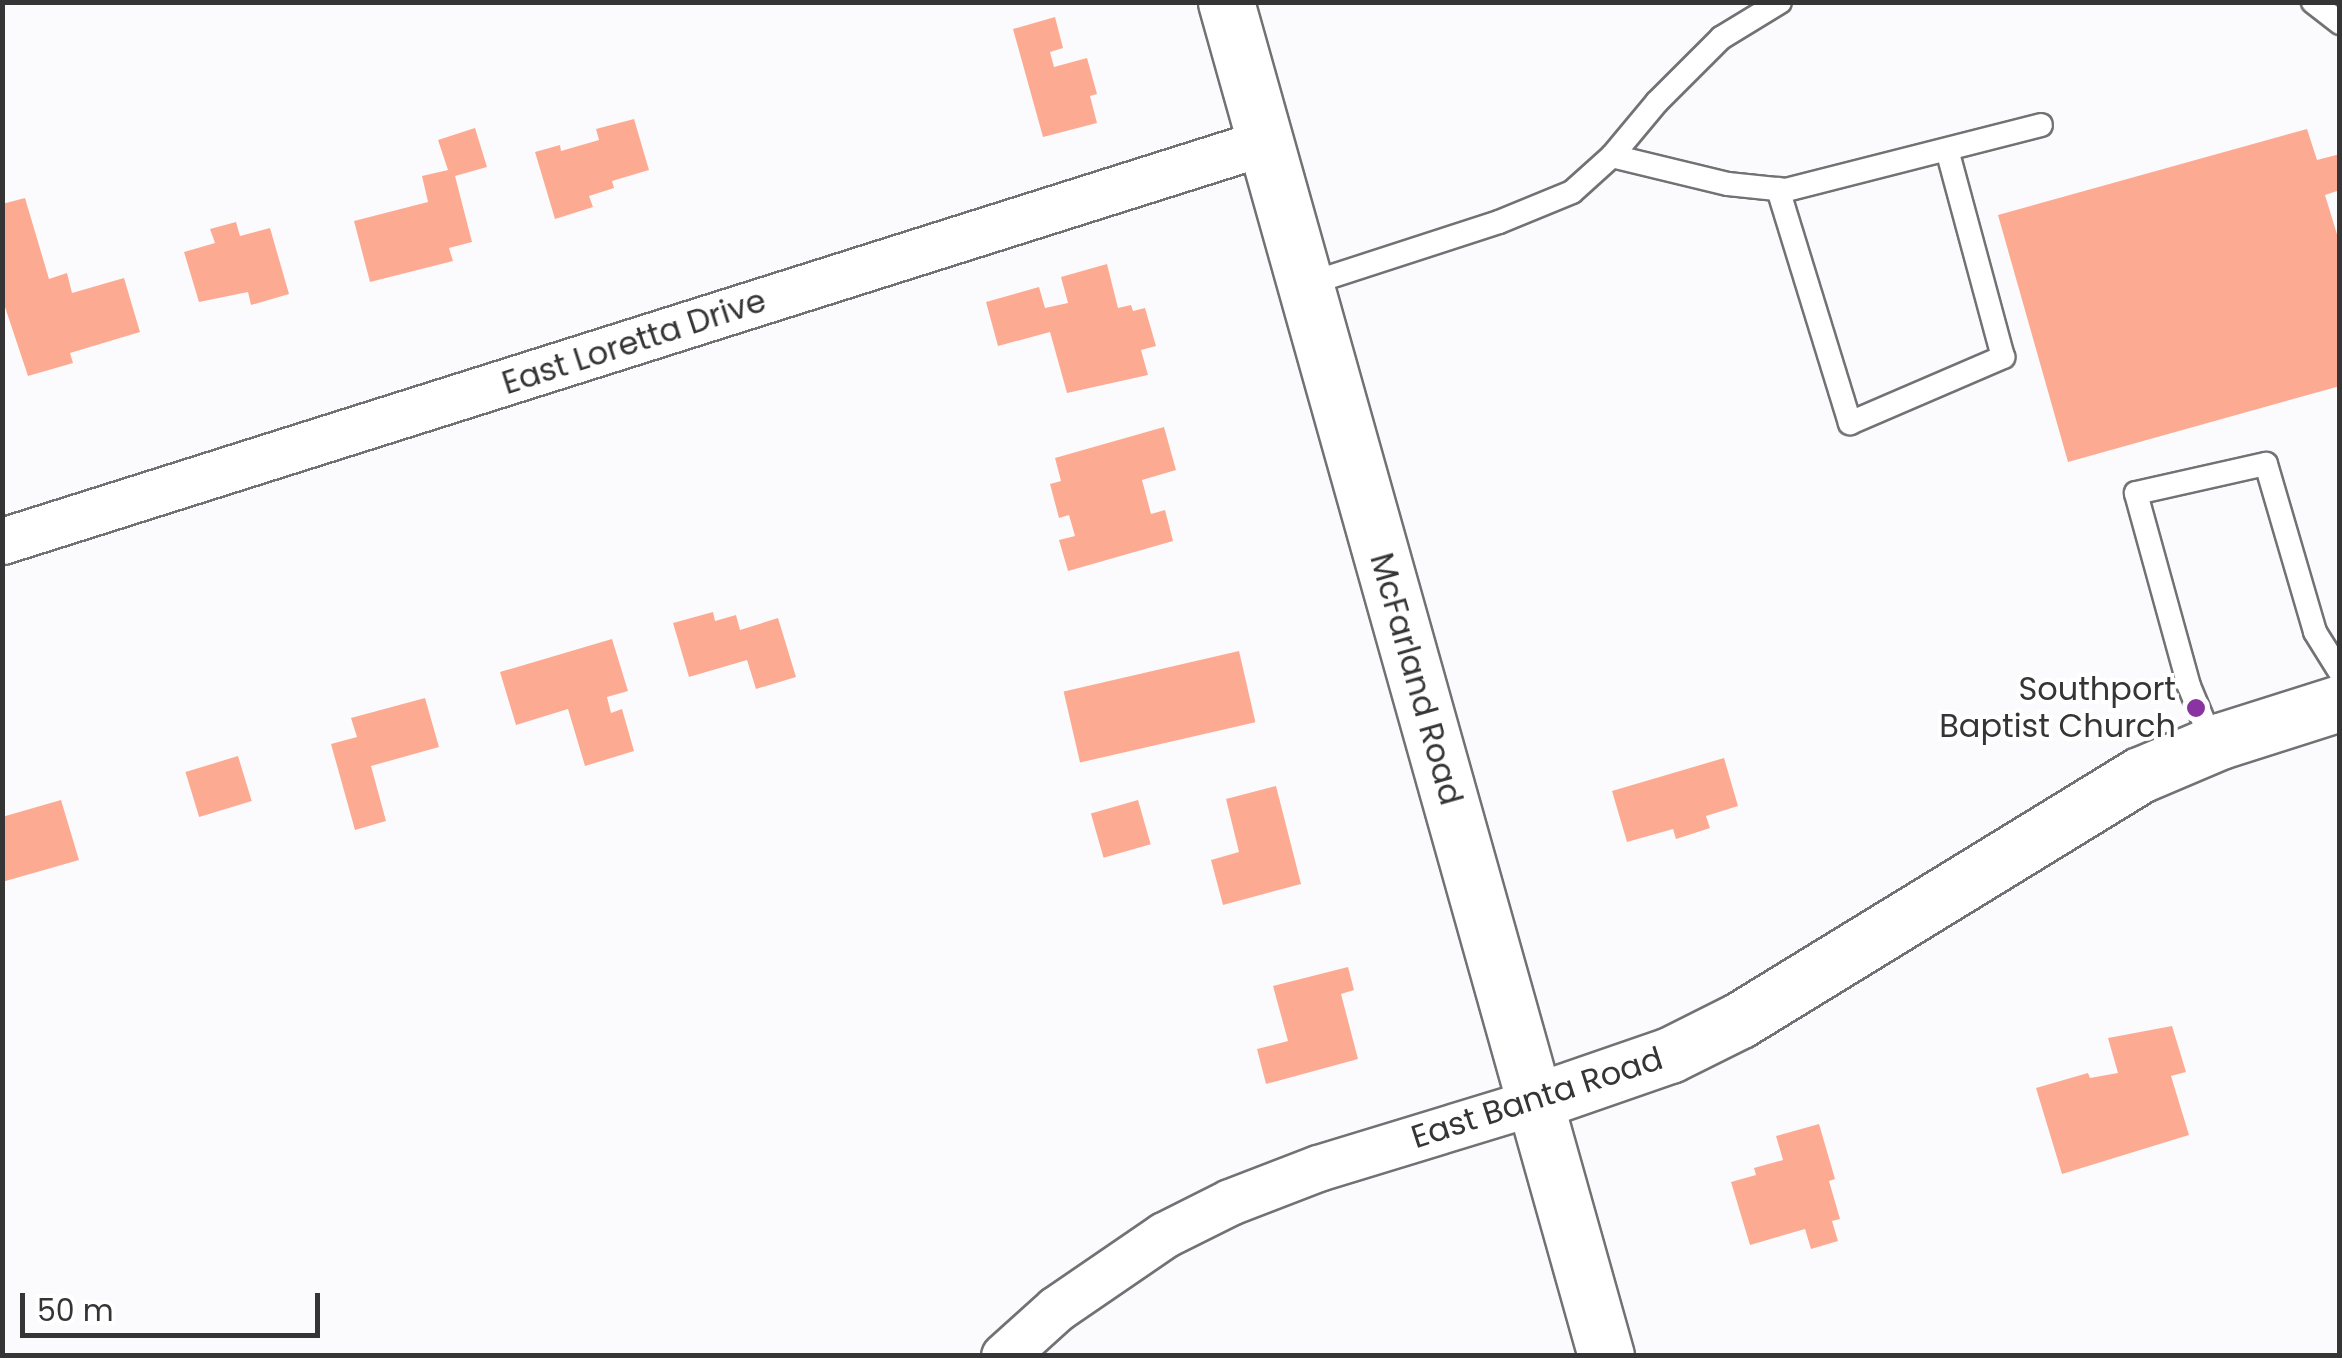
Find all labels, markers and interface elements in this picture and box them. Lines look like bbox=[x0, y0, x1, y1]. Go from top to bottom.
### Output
street label: East Loretta Drive bbox=[497, 281, 771, 403]
street label: McFarland Road bbox=[1362, 549, 1470, 809]
place label: Southport Baptist Church bbox=[1939, 671, 2176, 746]
marker: Southport Baptist Church bbox=[2185, 697, 2207, 719]
street label: East Banta Road bbox=[1407, 1039, 1667, 1157]
scale bar bbox=[25, 1273, 325, 1335]
text: 50 m bbox=[37, 1289, 114, 1332]

